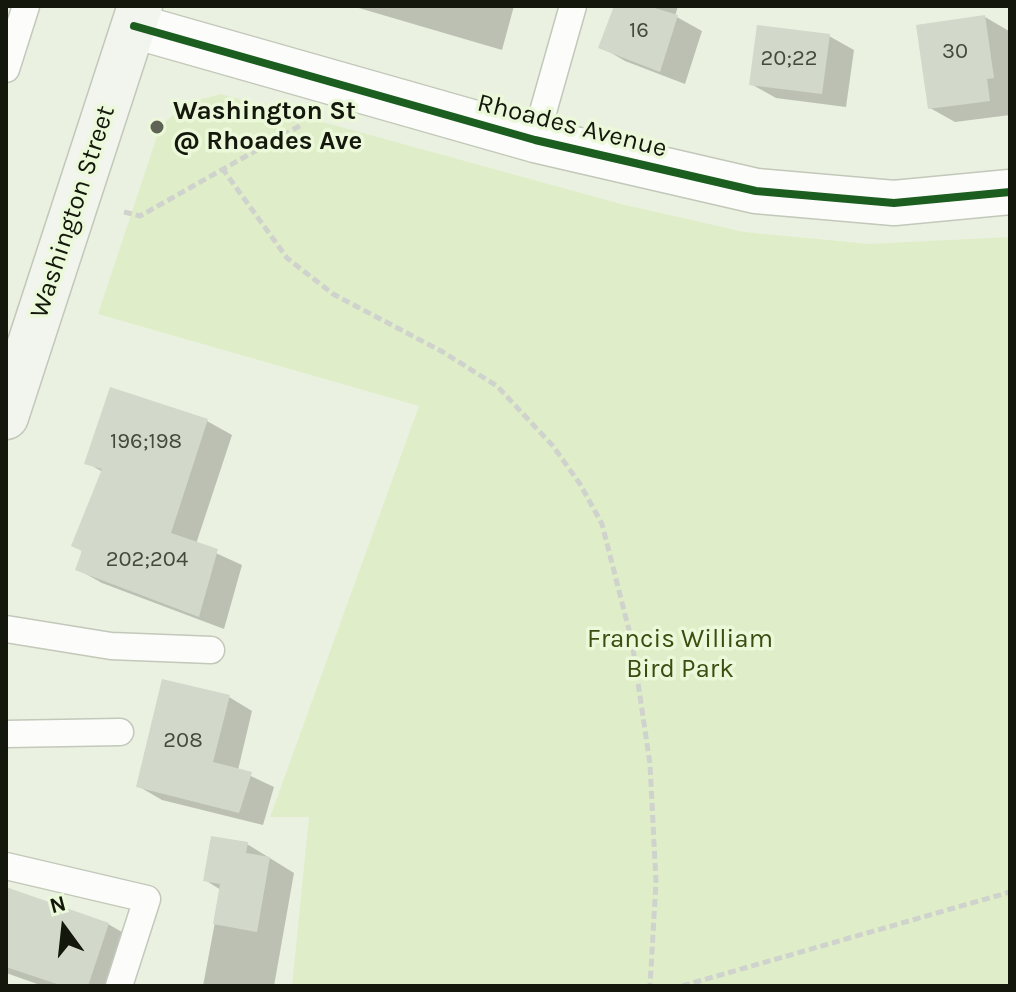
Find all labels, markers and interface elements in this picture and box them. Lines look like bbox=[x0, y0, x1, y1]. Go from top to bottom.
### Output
house number: 16 bbox=[629, 18, 649, 44]
house number: 30 bbox=[942, 39, 968, 65]
house number: 20;22 bbox=[760, 46, 818, 72]
street label: Rhoades Avenue bbox=[474, 87, 670, 165]
place label: Washington St @ Rhoades Ave bbox=[173, 96, 362, 158]
street label: Washington Street bbox=[24, 102, 122, 322]
marker: Washington St @ Rhoades Ave bbox=[148, 118, 166, 136]
house number: 196;198 bbox=[110, 429, 182, 455]
house number: 202;204 bbox=[106, 547, 188, 573]
park label: Francis William Bird Park bbox=[587, 624, 773, 686]
house number: 208 bbox=[163, 728, 203, 754]
north arrow bbox=[24, 888, 104, 968]
text: N bbox=[47, 890, 69, 919]

